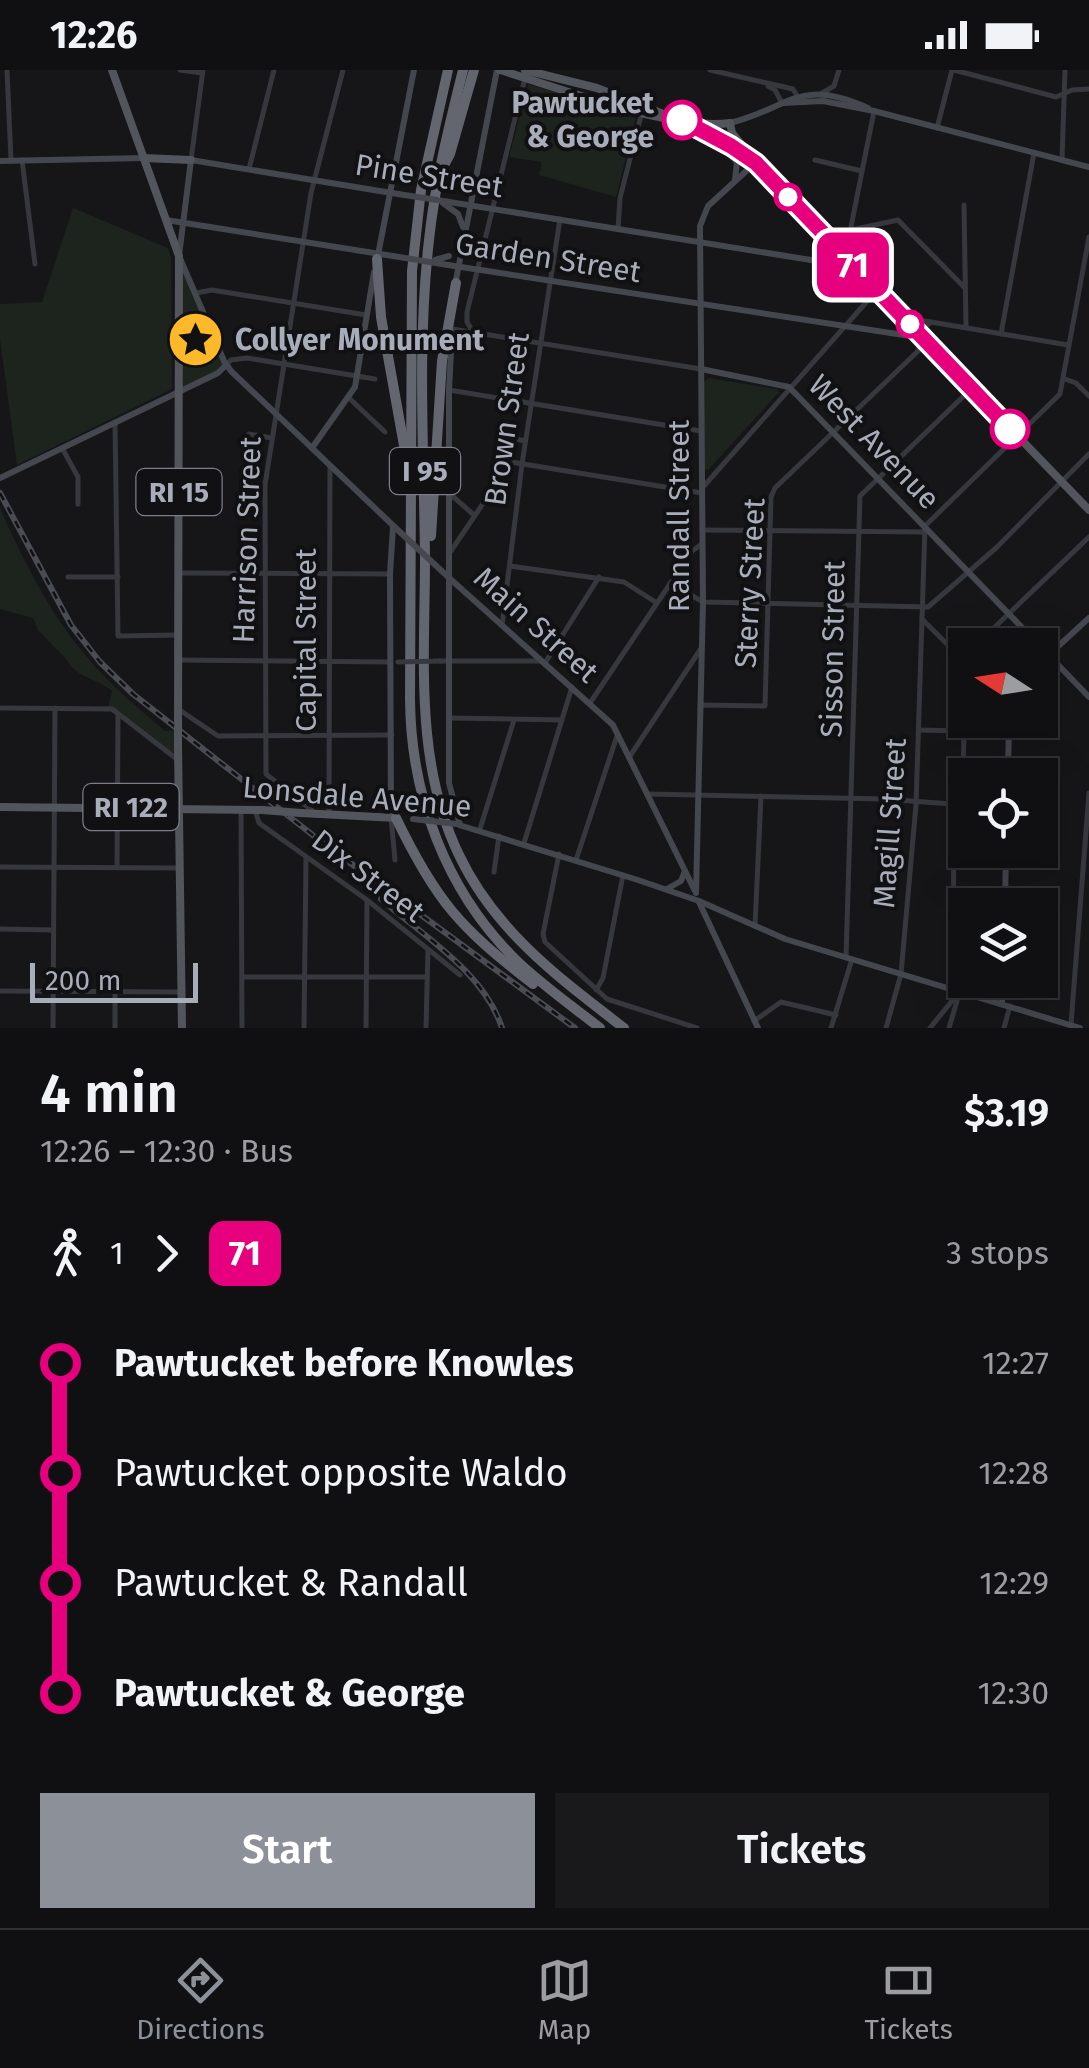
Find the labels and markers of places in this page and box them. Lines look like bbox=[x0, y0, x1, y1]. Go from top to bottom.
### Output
place label: Pawtucket & George bbox=[511, 85, 654, 155]
marker: Pawtucket & George bbox=[663, 101, 701, 139]
unlabelled marker bbox=[775, 184, 801, 210]
place icon: Collyer Monument bbox=[166, 310, 226, 370]
unlabelled marker bbox=[897, 311, 923, 337]
place label: Collyer Monument bbox=[235, 322, 484, 358]
unlabelled marker bbox=[991, 410, 1029, 448]

